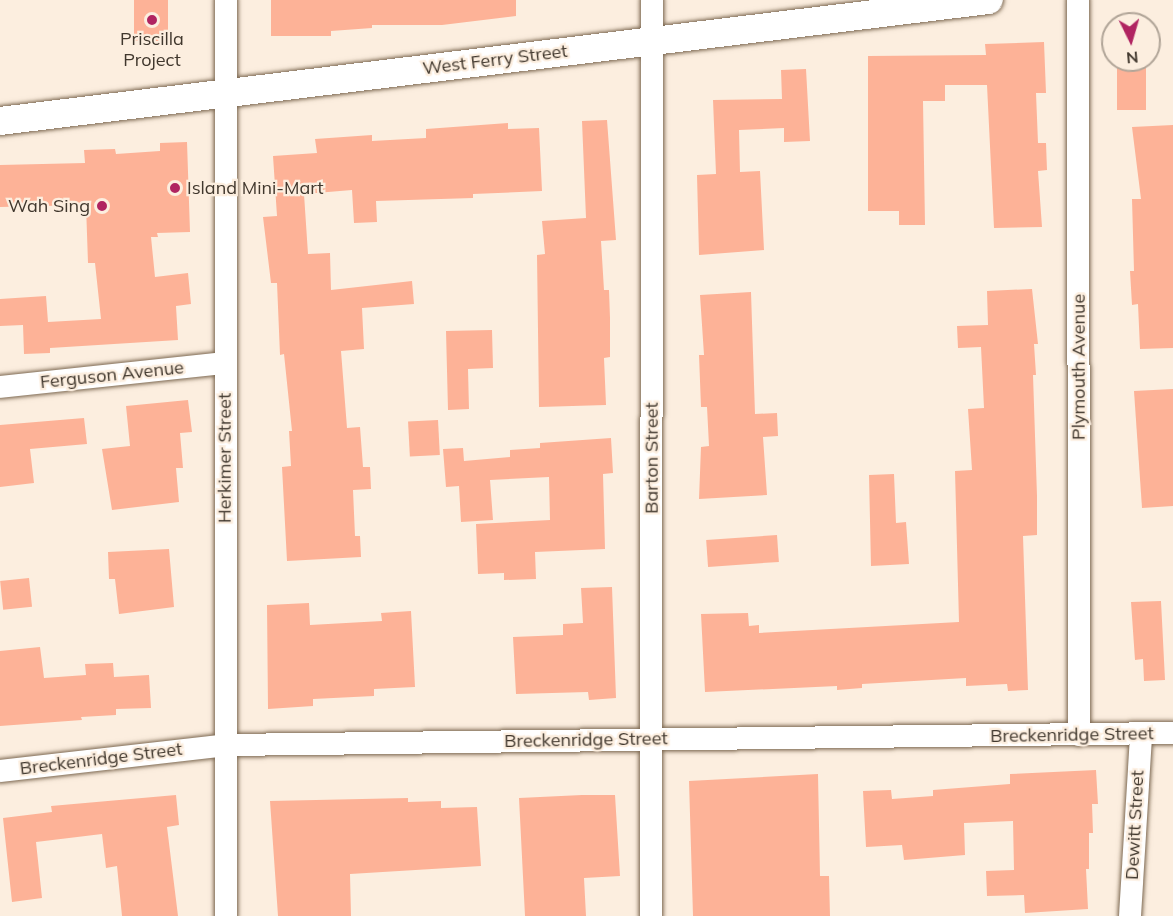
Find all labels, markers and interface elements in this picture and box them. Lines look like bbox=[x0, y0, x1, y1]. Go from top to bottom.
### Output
north arrow bbox=[1101, 12, 1161, 72]
marker: Priscilla Project bbox=[145, 13, 159, 27]
place label: Priscilla Project bbox=[120, 29, 184, 72]
street label: West Ferry Street bbox=[421, 40, 569, 80]
text: N bbox=[1125, 47, 1139, 68]
place label: Island Mini-Mart bbox=[187, 177, 324, 199]
marker: Island Mini-Mart bbox=[168, 181, 182, 195]
place label: Wah Sing bbox=[8, 195, 90, 217]
marker: Wah Sing bbox=[95, 199, 109, 213]
street label: Plymouth Avenue bbox=[1068, 294, 1090, 440]
street label: Ferguson Avenue bbox=[39, 357, 185, 393]
street label: Herkimer Street bbox=[214, 393, 236, 523]
street label: Barton Street bbox=[641, 402, 663, 514]
street label: Breckenridge Street bbox=[990, 723, 1154, 747]
street label: Breckenridge Street bbox=[504, 728, 668, 752]
street label: Breckenridge Street bbox=[19, 738, 183, 780]
street label: Dewitt Street bbox=[1121, 770, 1149, 880]

